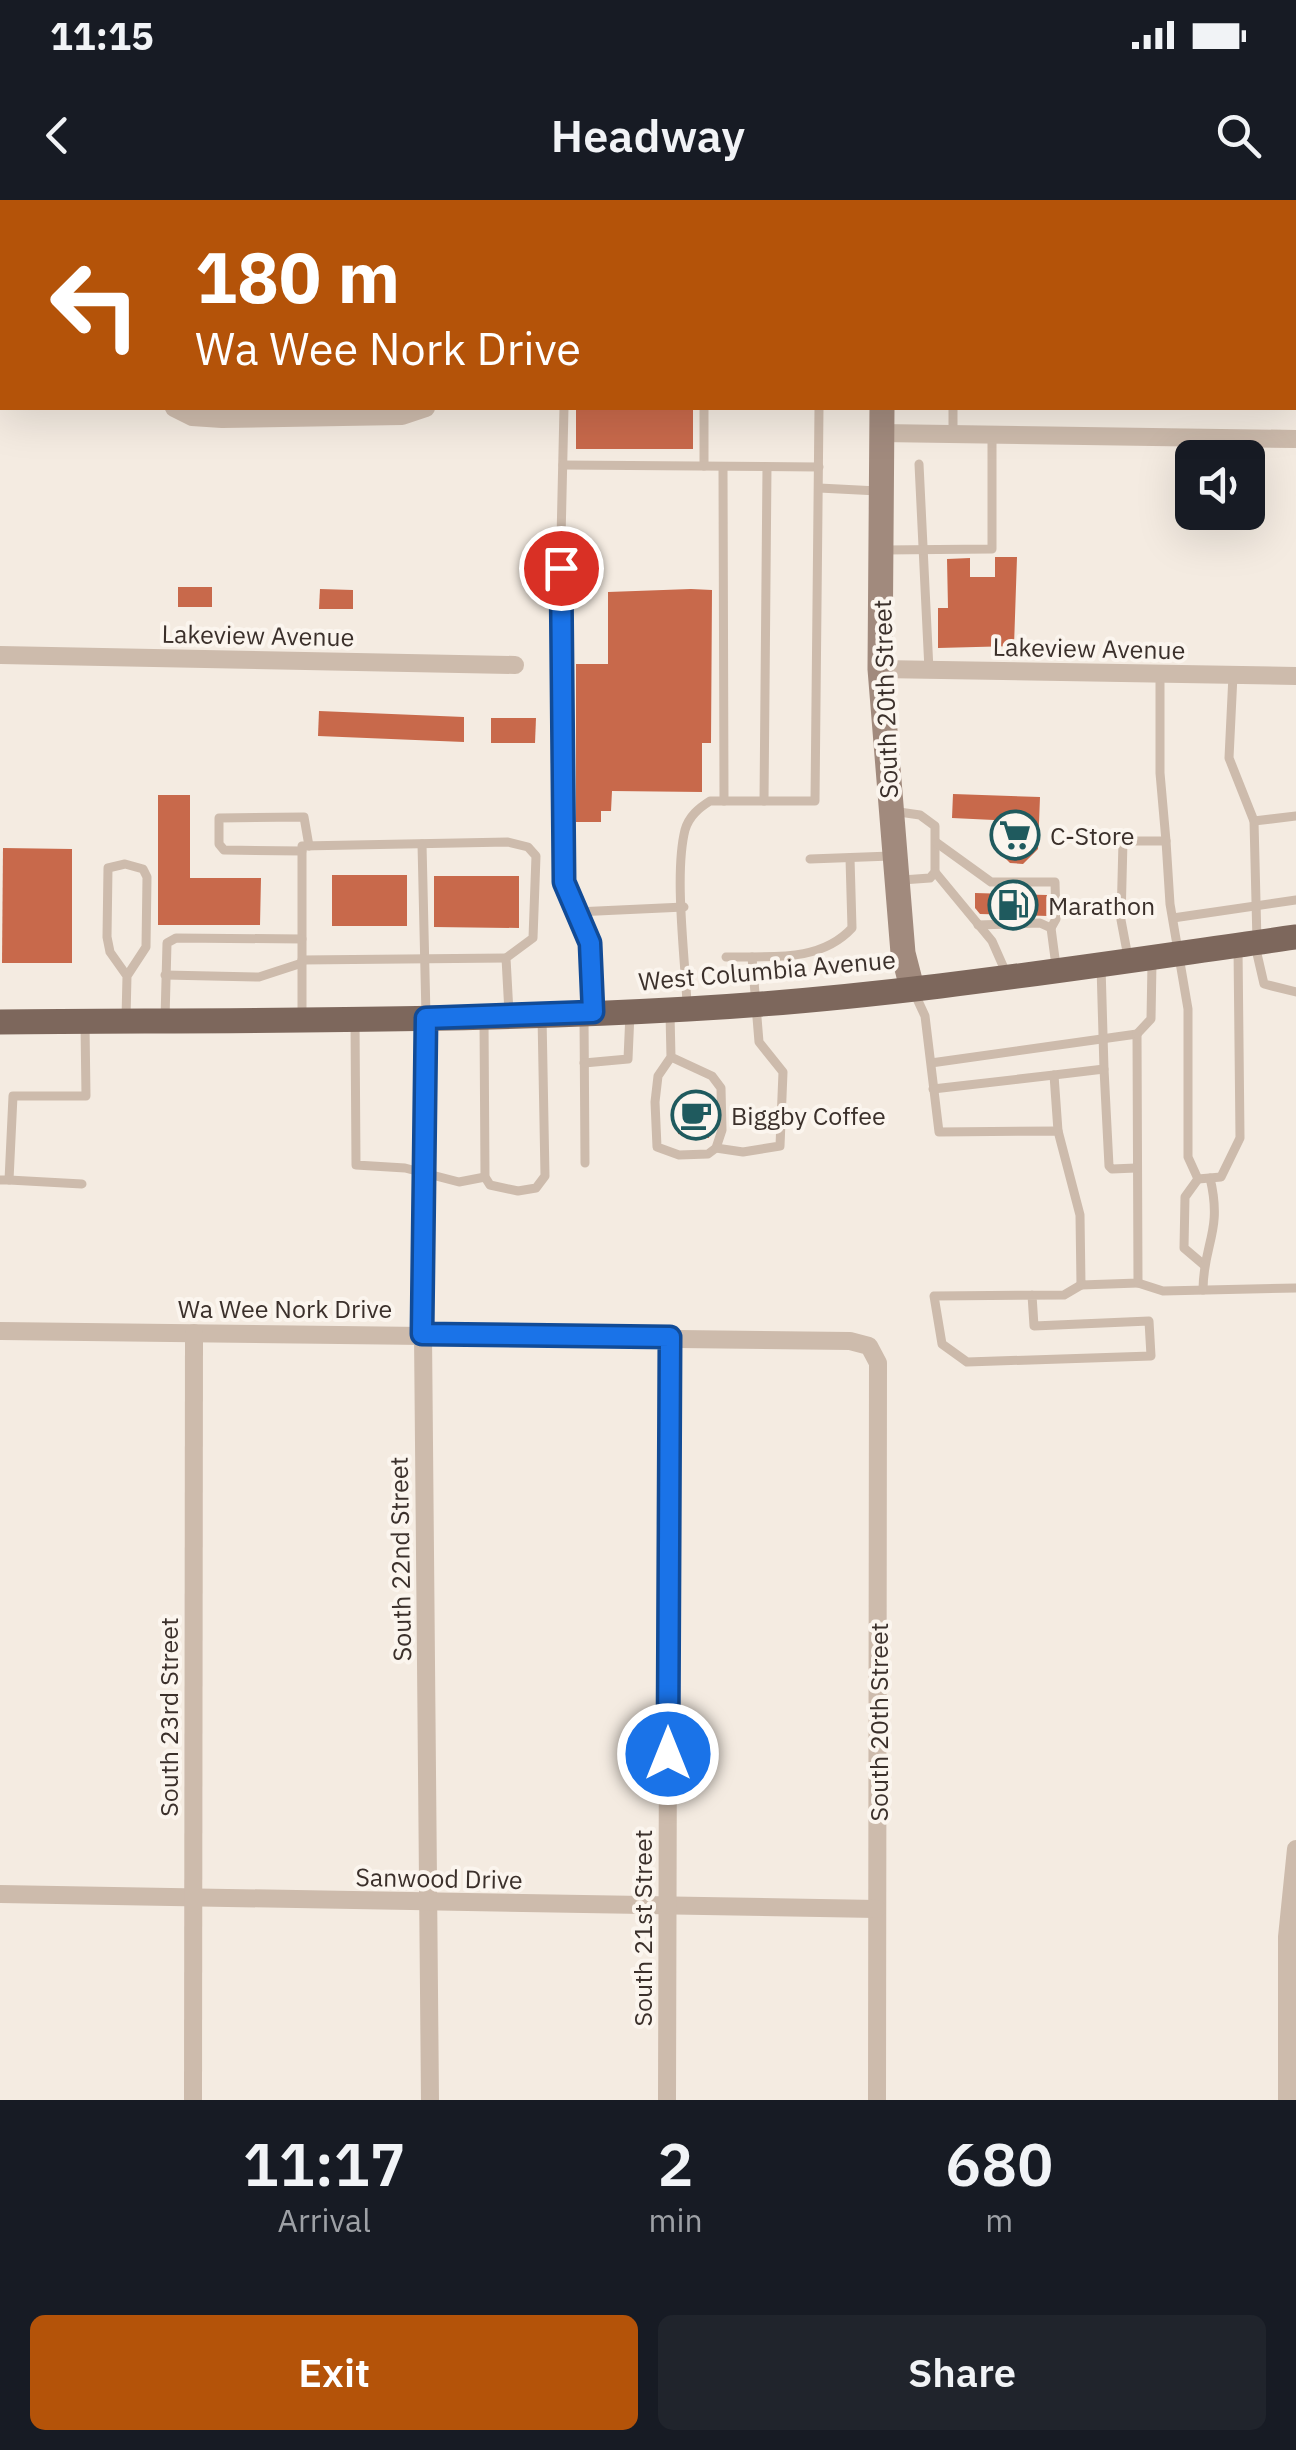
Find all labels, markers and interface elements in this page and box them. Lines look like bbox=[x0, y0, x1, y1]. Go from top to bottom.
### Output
text: 11:15 bbox=[50, 11, 154, 60]
text: Headway bbox=[551, 106, 745, 164]
icon: back bbox=[30, 108, 85, 163]
icon: search bbox=[1211, 108, 1266, 163]
text: 180 m bbox=[195, 231, 400, 322]
icon: left bbox=[30, 240, 160, 370]
text: Wa Wee Nork Drive bbox=[195, 319, 581, 377]
map controls bbox=[1175, 440, 1265, 530]
button: sound bbox=[1175, 440, 1265, 530]
pin bbox=[519, 526, 604, 611]
icon: arrive bbox=[534, 541, 589, 596]
street label: South 20th Street bbox=[865, 599, 905, 799]
street label: Lakeview Avenue bbox=[161, 617, 355, 653]
street label: Lakeview Avenue bbox=[992, 630, 1186, 666]
supermarket icon: C-Store bbox=[989, 809, 1041, 861]
place label: C-Store bbox=[1050, 819, 1134, 852]
fuel station icon: Marathon bbox=[987, 879, 1039, 931]
place label: Marathon bbox=[1048, 889, 1155, 922]
street label: West Columbia Avenue bbox=[637, 942, 897, 998]
cafe icon: Biggby Coffee bbox=[670, 1089, 722, 1141]
place label: Biggby Coffee bbox=[731, 1099, 886, 1132]
street label: Wa Wee Nork Drive bbox=[178, 1292, 392, 1325]
street label: South 22nd Street bbox=[382, 1456, 418, 1662]
street label: South 23rd Street bbox=[152, 1617, 185, 1817]
street label: South 20th Street bbox=[862, 1622, 895, 1822]
position arrow bbox=[616, 1702, 720, 1806]
street label: South 21st Street bbox=[626, 1830, 659, 2026]
street label: Sanwood Drive bbox=[355, 1860, 523, 1896]
text: 11:17 bbox=[243, 2124, 406, 2203]
text: 2 bbox=[658, 2124, 694, 2203]
text: 680 bbox=[945, 2124, 1053, 2203]
text: Arrival bbox=[278, 2199, 371, 2241]
text: min bbox=[648, 2199, 703, 2241]
text: m bbox=[985, 2199, 1013, 2241]
button: Exit bbox=[30, 2315, 638, 2430]
button: Share bbox=[658, 2315, 1266, 2430]

